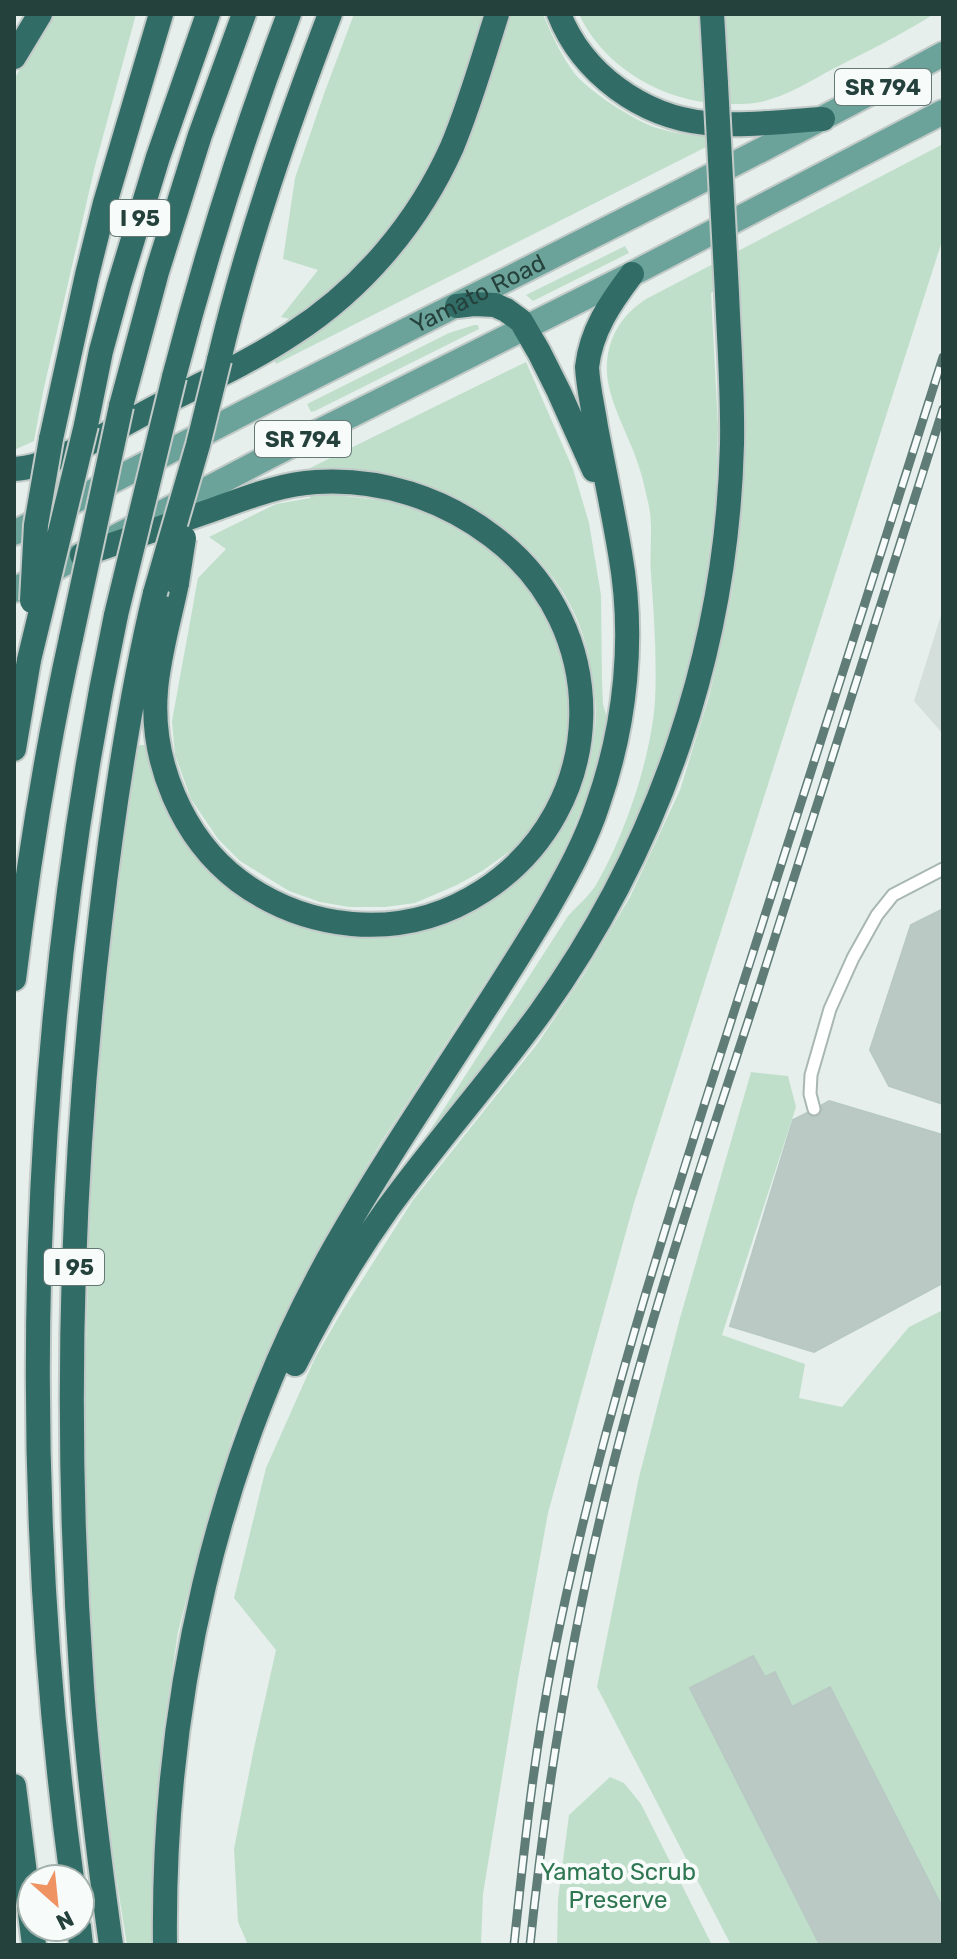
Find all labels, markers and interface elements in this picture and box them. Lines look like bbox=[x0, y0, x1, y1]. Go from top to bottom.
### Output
road number: SR 794 bbox=[835, 69, 931, 105]
road number: I 95 bbox=[110, 200, 170, 236]
street label: Yamato Road bbox=[406, 248, 550, 339]
road number: SR 794 bbox=[255, 421, 351, 457]
road number: I 95 bbox=[44, 1249, 104, 1285]
park label: Yamato Scrub Preserve bbox=[540, 1858, 696, 1914]
north arrow bbox=[16, 1863, 96, 1943]
text: N bbox=[52, 1905, 78, 1936]

